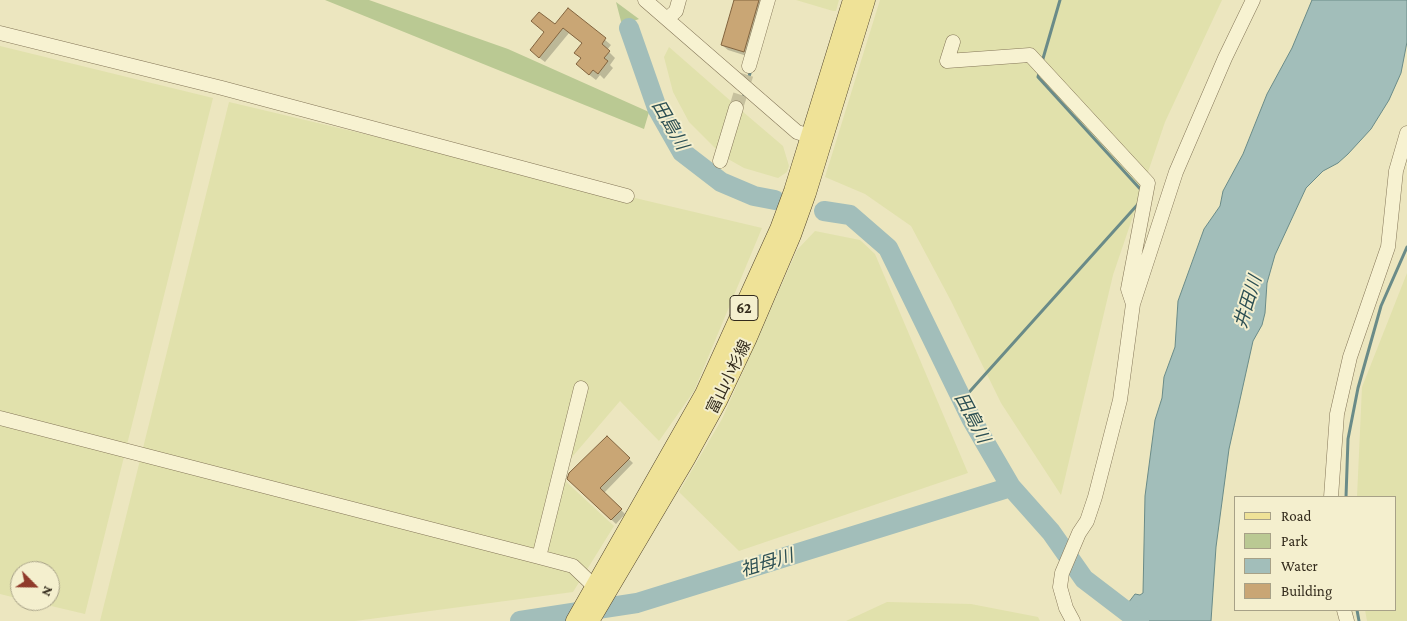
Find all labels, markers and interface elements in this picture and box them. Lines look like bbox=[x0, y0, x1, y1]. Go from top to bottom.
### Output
water label: 田島川 bbox=[647, 96, 693, 154]
water label: 井田川 bbox=[1230, 273, 1266, 331]
road number: 62 bbox=[730, 296, 758, 320]
street label: 富山小杉線 bbox=[703, 337, 755, 417]
water label: 田島川 bbox=[950, 389, 994, 447]
legend bbox=[1234, 496, 1397, 611]
text: Road bbox=[1281, 508, 1311, 524]
text: Park bbox=[1281, 533, 1308, 549]
water label: 祖母川 bbox=[738, 545, 796, 581]
text: Water bbox=[1281, 558, 1318, 574]
north arrow bbox=[10, 561, 60, 611]
text: Building bbox=[1281, 583, 1332, 599]
text: N bbox=[39, 584, 57, 599]

